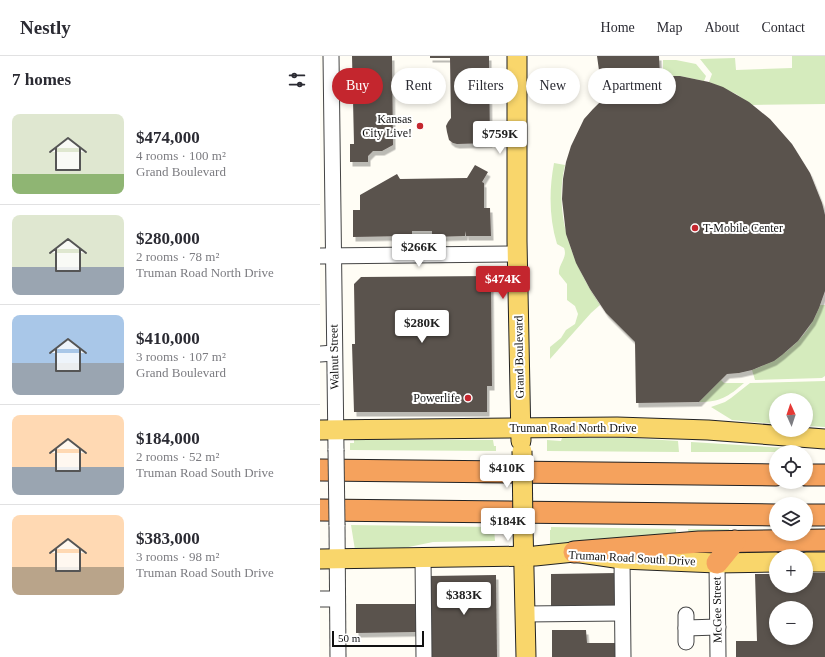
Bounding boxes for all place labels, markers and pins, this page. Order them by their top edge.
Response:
place label: Kansas City Live! [362,112,412,140]
marker: Kansas City Live! [415,121,425,131]
pin: $759K [472,121,528,155]
place label: T-Mobile Center [703,221,783,235]
marker: T-Mobile Center [690,223,700,233]
pin: $266K [391,234,447,268]
pin: $474K [475,266,531,300]
pin: $280K [394,310,450,344]
place label: Powerlife [413,391,460,405]
marker: Powerlife [463,393,473,403]
pin: $410K [479,455,535,489]
pin: $184K [480,508,536,542]
pin: $383K [436,582,492,616]

